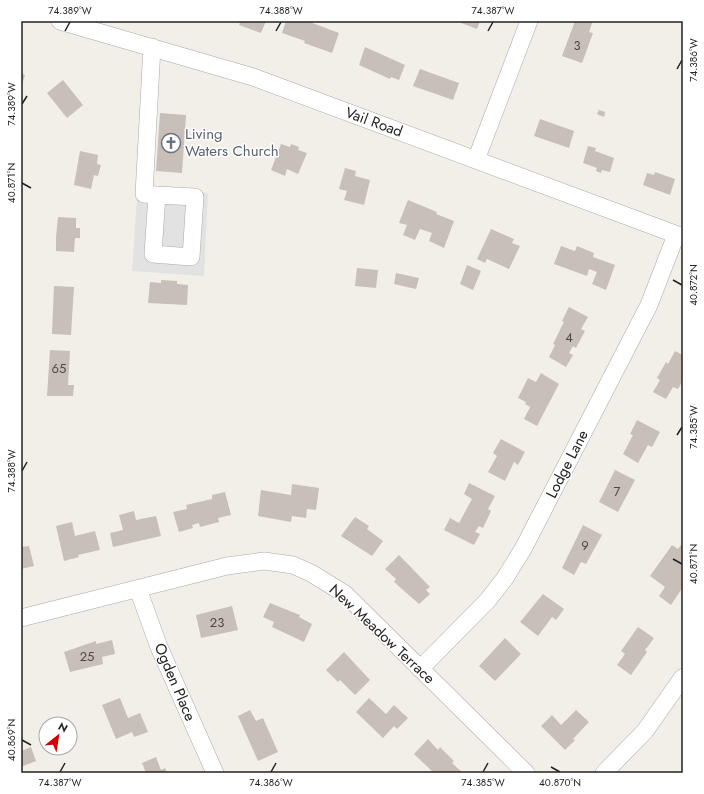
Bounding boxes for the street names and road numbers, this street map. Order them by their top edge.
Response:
street label: Vail Road [342,101,406,143]
street label: Lodge Lane [540,426,594,502]
street label: New Meadow Terrace [324,579,440,689]
street label: Ogden Place [149,640,201,725]

